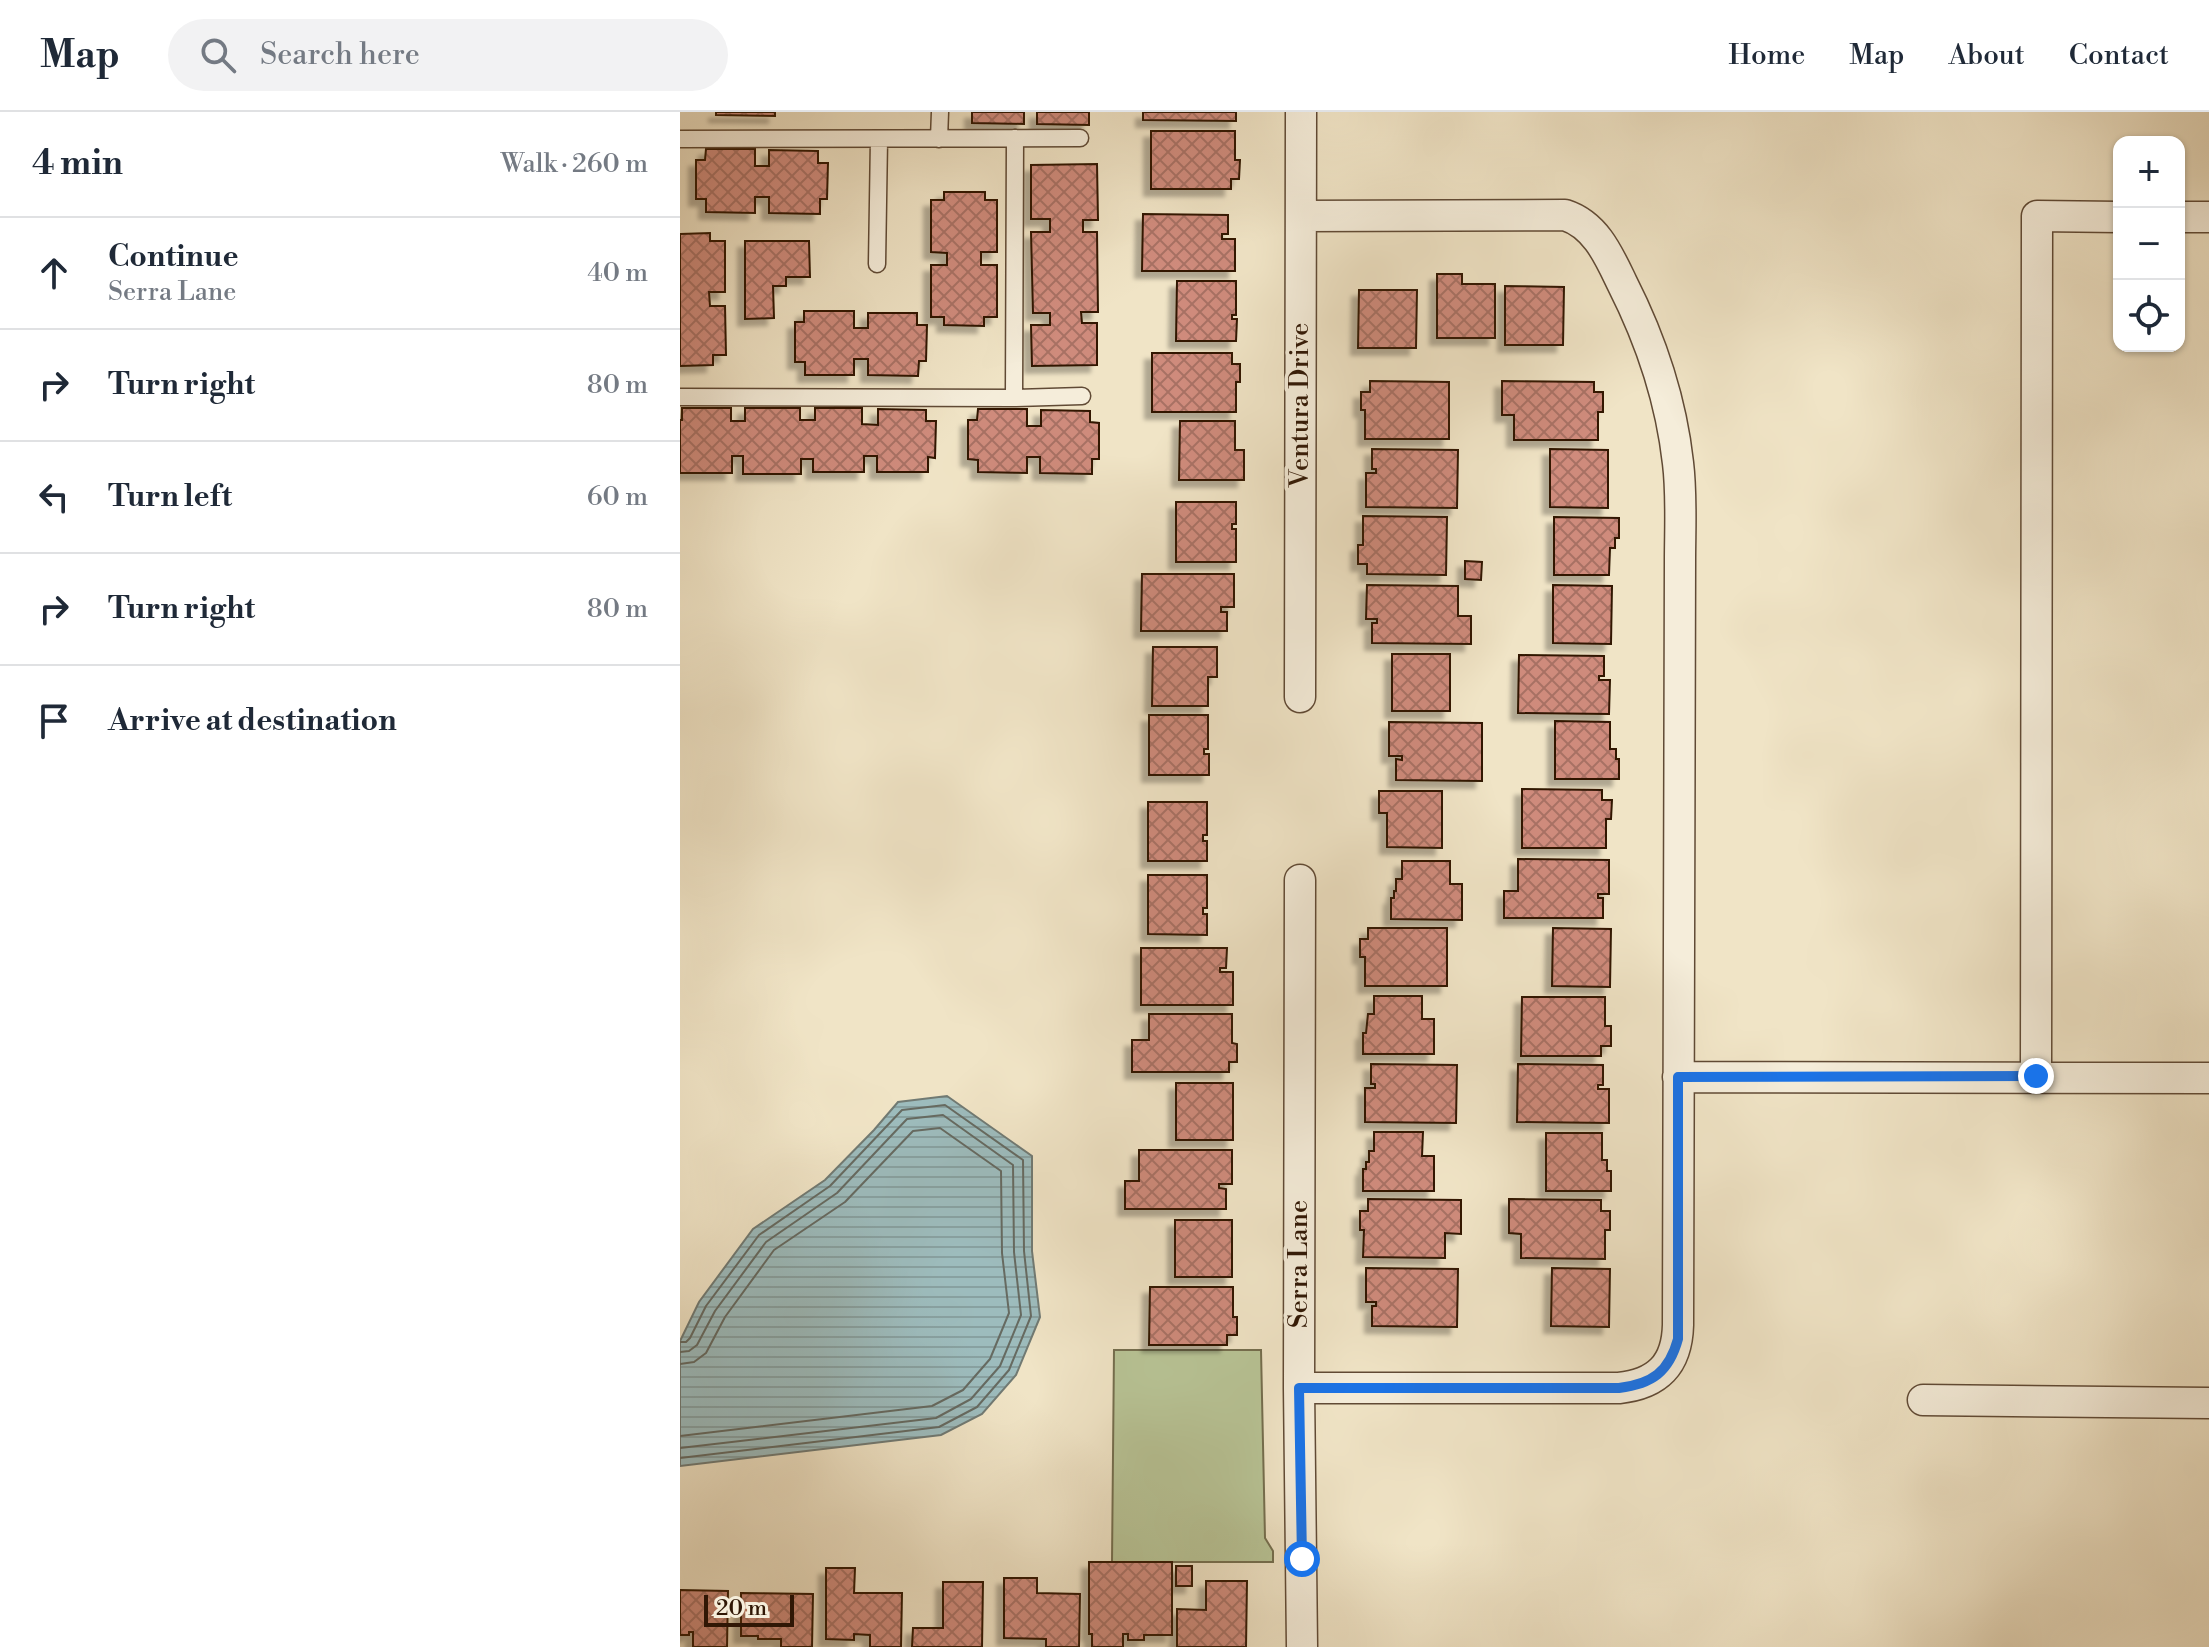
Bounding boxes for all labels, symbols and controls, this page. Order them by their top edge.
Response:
search box [168,19,728,91]
text: Map [40,32,120,79]
icon: search [196,33,240,77]
text: Search here [260,36,420,74]
text: Home [1729,38,1805,73]
text: Map [1849,38,1904,73]
text: About [1948,38,2025,73]
text: Contact [2069,38,2169,73]
map controls [2113,136,2185,352]
button: + [2113,136,2185,208]
text: 4 min [32,143,123,185]
text: Walk · 260 m [501,148,648,180]
button: − [2113,208,2185,280]
text: Continue [108,238,239,276]
icon: ahead [32,251,76,295]
text: 40 m [587,257,648,289]
text: Serra Lane [108,276,236,308]
button: locate [2113,280,2185,352]
street label: Ventura Drive [1284,323,1316,488]
icon: right [32,363,76,407]
text: Turn right [108,366,255,404]
text: 80 m [587,369,648,401]
icon: left [32,475,76,519]
text: Turn left [108,478,232,516]
text: 60 m [587,481,648,513]
icon: right [32,587,76,631]
text: Turn right [108,590,255,628]
text: 80 m [587,593,648,625]
icon: arrive [32,699,76,743]
text: Arrive at destination [108,702,397,740]
route end [2018,1058,2054,1094]
street label: Serra Lane [1283,1200,1315,1328]
route start [1284,1541,1320,1577]
scale bar [704,1591,794,1627]
text: 20 m [716,1595,767,1622]

